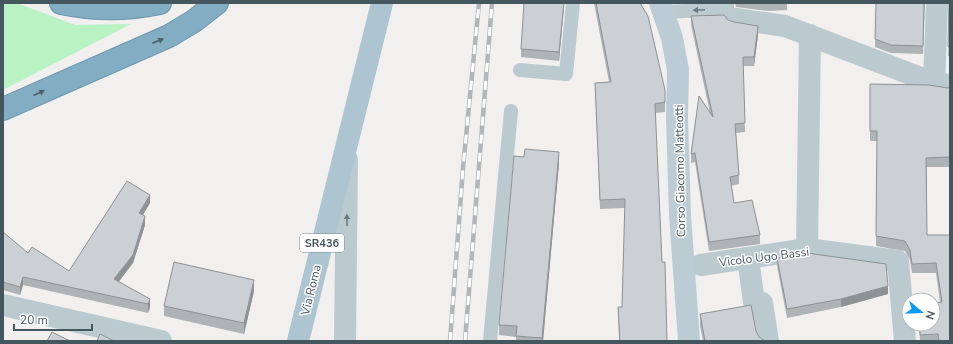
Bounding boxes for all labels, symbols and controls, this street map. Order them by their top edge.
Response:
one-way arrow [693,7,705,14]
one-way arrow [152,37,164,43]
one-way arrow [33,90,44,96]
street label: Corso Giacomo Matteotti [671,104,689,238]
one-way arrow [344,213,350,226]
road number: SR436 [300,234,344,252]
street label: Vicolo Ugo Bassi [717,244,810,271]
street label: Via Roma [297,263,325,318]
north arrow [901,292,941,332]
scale bar [14,306,92,332]
text: N [922,309,938,321]
text: 20 m [20,312,48,328]

